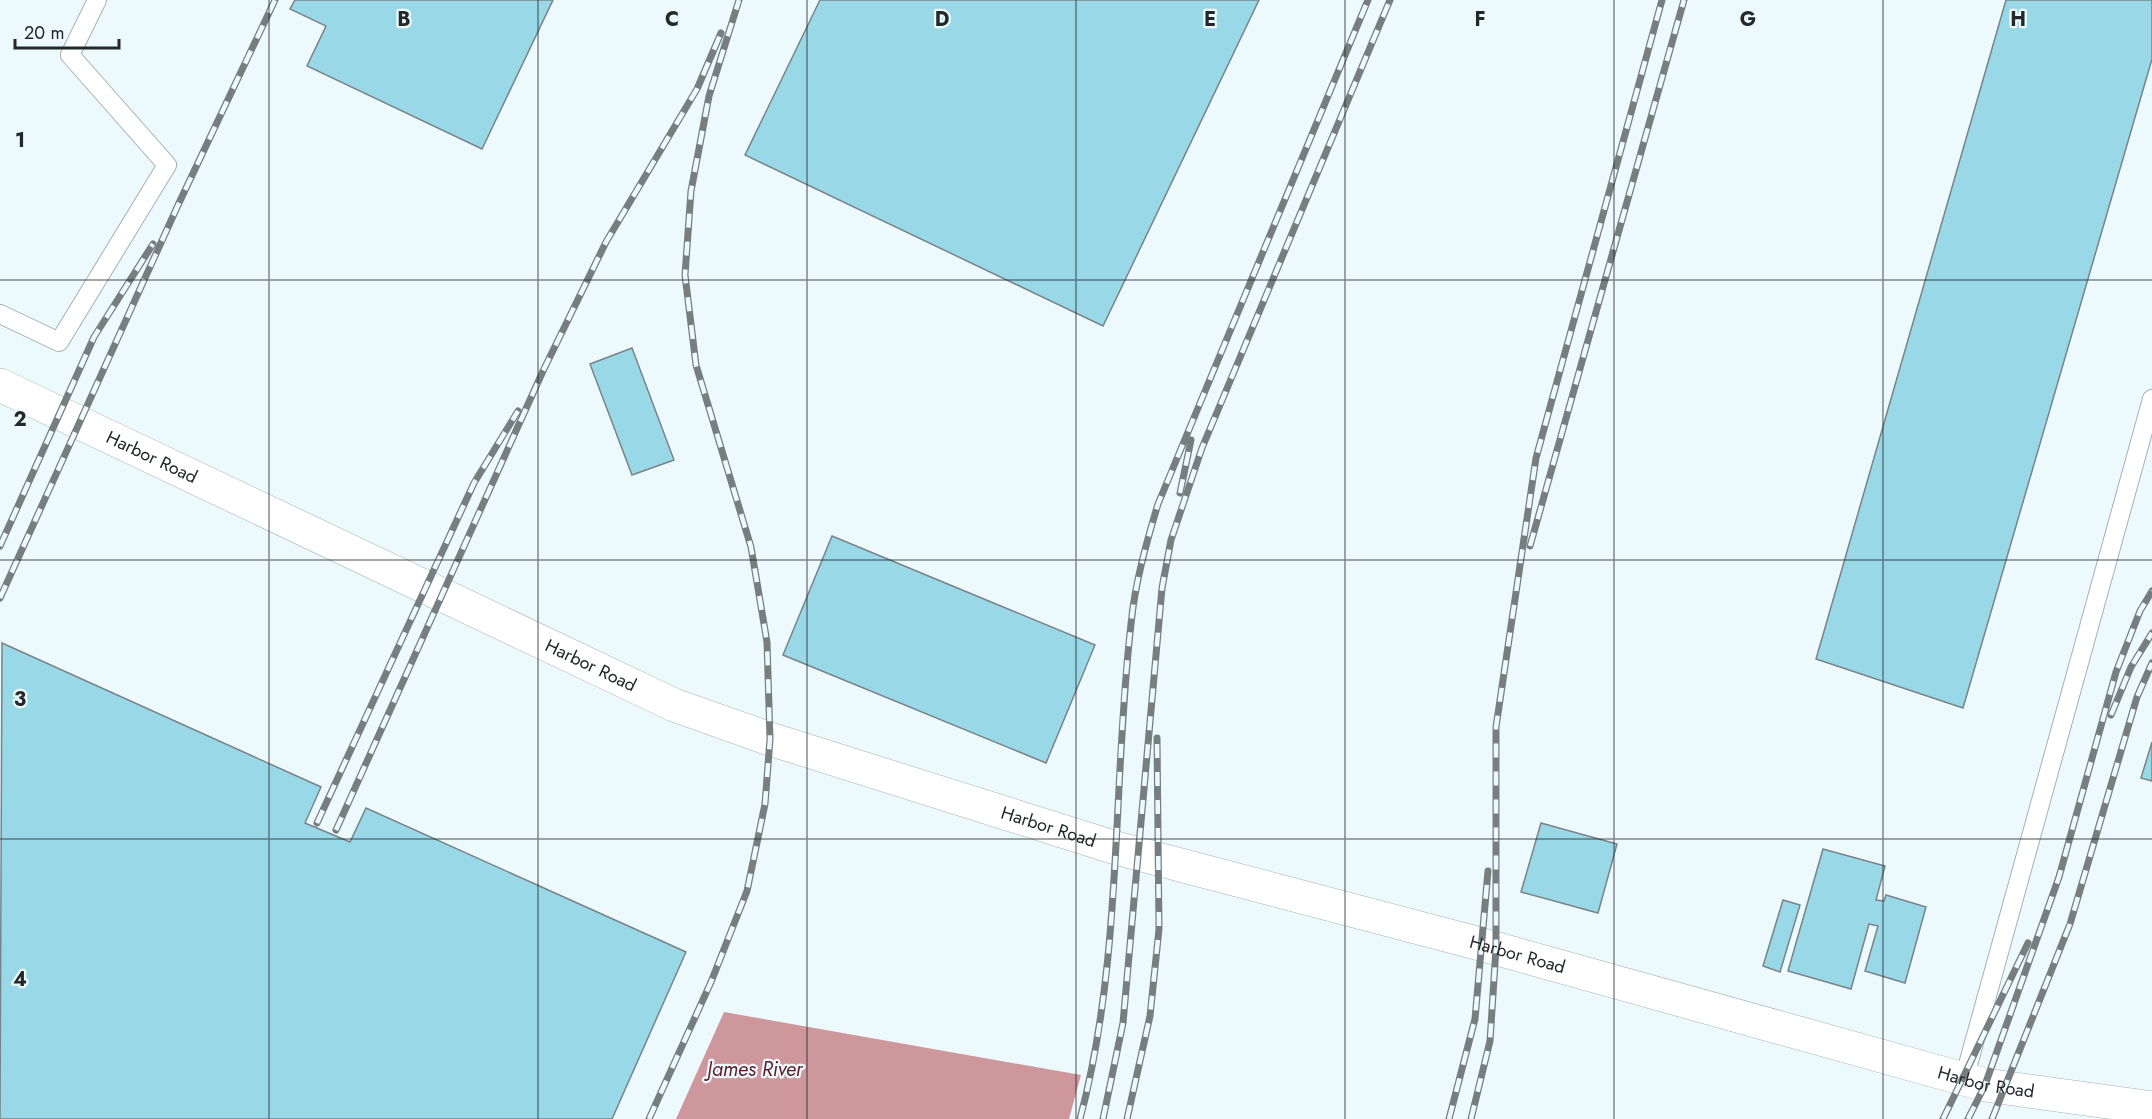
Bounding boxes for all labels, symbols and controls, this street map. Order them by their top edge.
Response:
text: B [397,5,411,34]
text: C [665,5,679,34]
text: D [935,5,949,34]
text: E [1204,5,1216,34]
text: F [1474,5,1486,34]
text: G [1740,5,1756,34]
text: H [2010,5,2026,34]
scale bar [15,12,118,50]
text: 20 m [24,20,64,46]
text: 1 [15,126,25,155]
text: 2 [13,405,27,434]
street label: Harbor Road [102,424,202,490]
street label: Harbor Road [541,633,641,698]
text: 3 [14,685,26,714]
street label: Harbor Road [998,800,1099,854]
street label: Harbor Road [1467,929,1568,980]
text: 4 [13,965,27,994]
water label: James River [703,1055,804,1084]
street label: Harbor Road [1935,1059,2036,1105]

